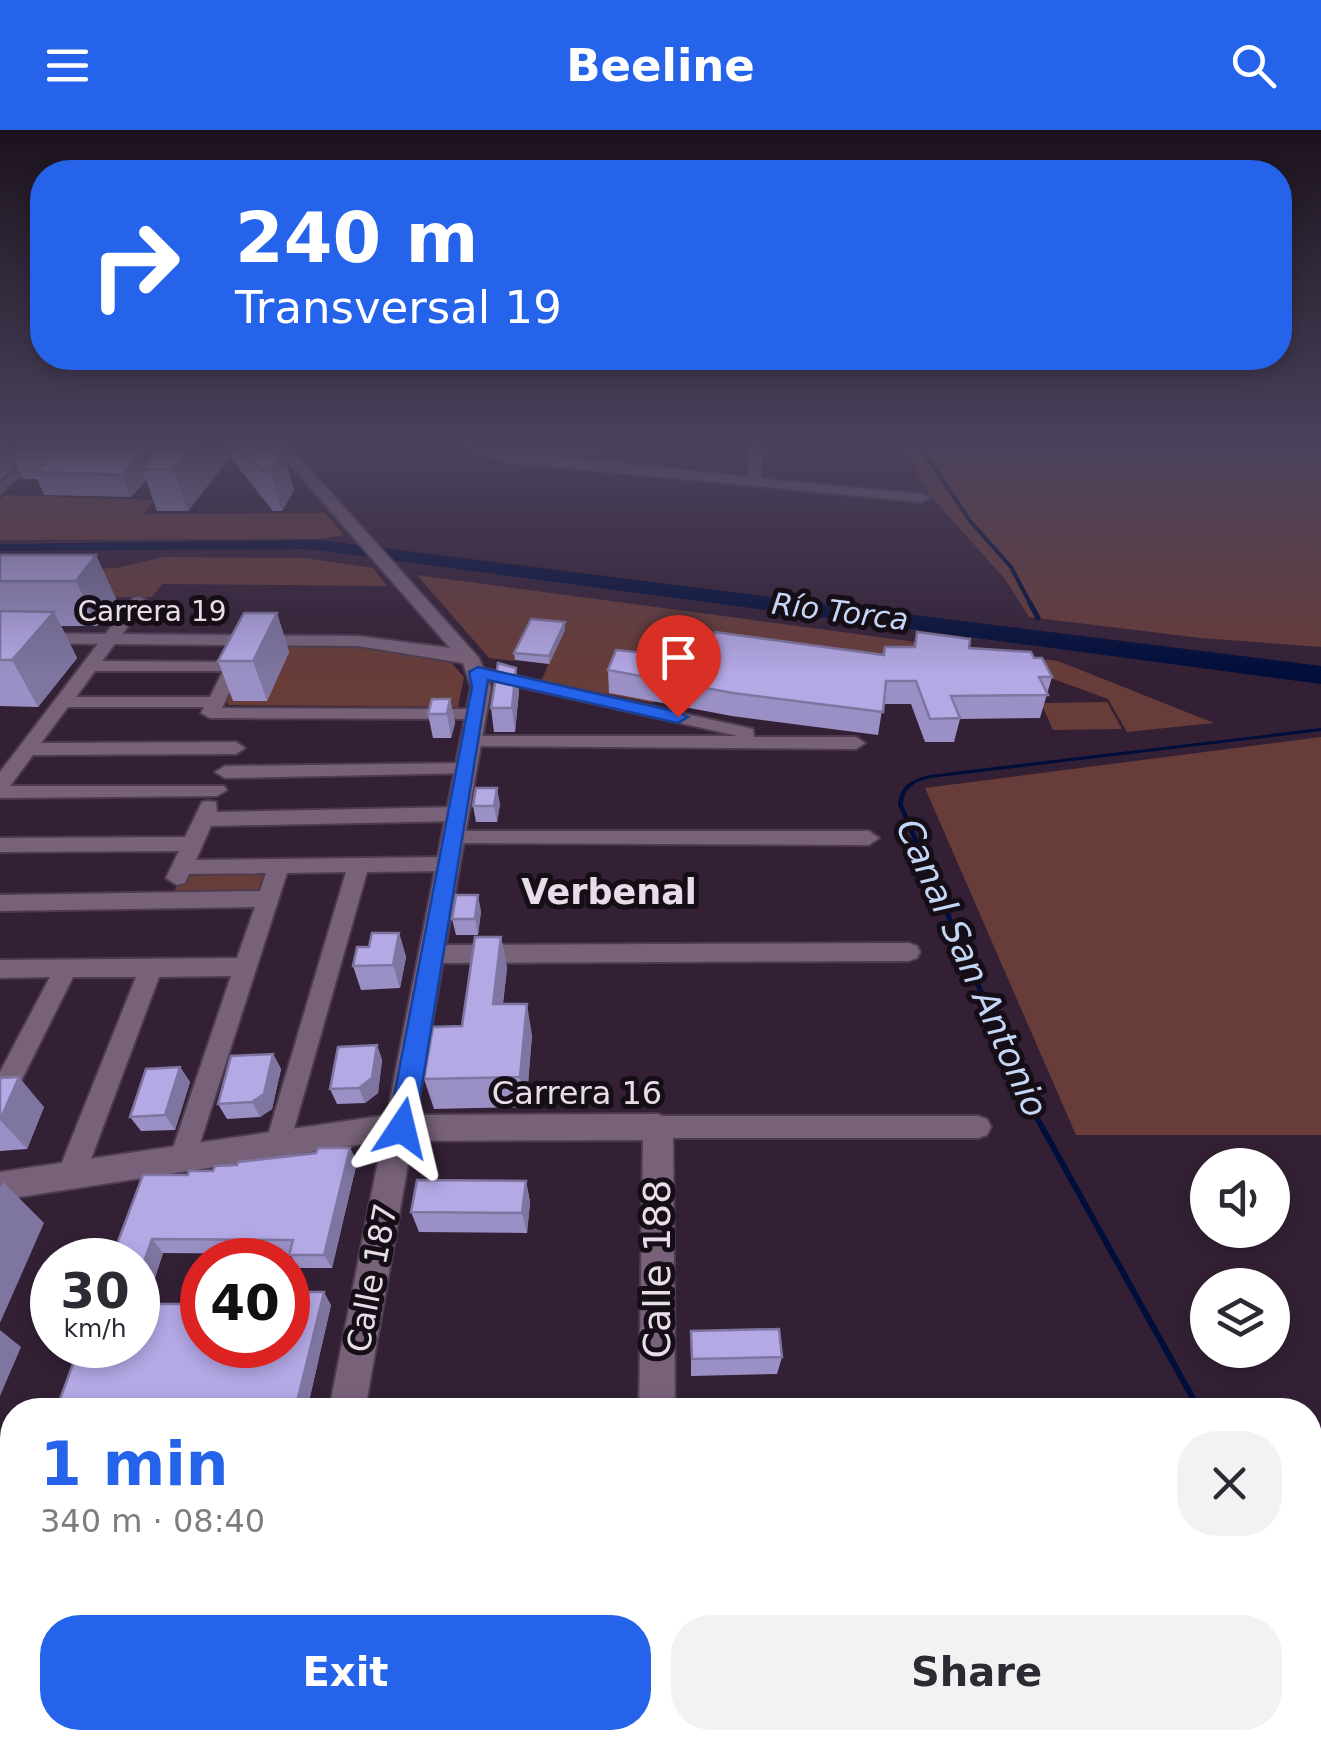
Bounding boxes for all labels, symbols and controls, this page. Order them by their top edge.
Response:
icon: menu [40,38,95,93]
icon: search [1226,38,1281,93]
text: Beeline [566,39,755,92]
text: 240 m [235,197,478,279]
icon: right [70,200,200,330]
text: Transversal 19 [235,281,562,334]
water label: Río Torca [770,586,910,637]
street label: Carrera 19 [77,595,227,628]
pin [636,615,721,718]
icon: arrive [651,630,706,685]
water label: Canal San Antonio [888,813,1056,1123]
district label: Verbenal [521,872,697,912]
street label: Carrera 16 [492,1074,662,1112]
position arrow [350,1076,454,1180]
map controls [1190,1148,1290,1368]
button: sound [1190,1148,1290,1248]
street label: Calle 188 [635,1180,679,1358]
street label: Calle 187 [339,1200,405,1356]
speed limit sign: 40 [180,1238,310,1368]
text: 30 [60,1262,130,1320]
button: layers [1190,1268,1290,1368]
text: km/h [63,1314,127,1343]
text: 1 min [40,1429,228,1499]
button: close [1177,1431,1282,1536]
text: 340 m · 08:40 [40,1502,265,1540]
button: Exit [40,1615,651,1730]
button: Share [671,1615,1282,1730]

